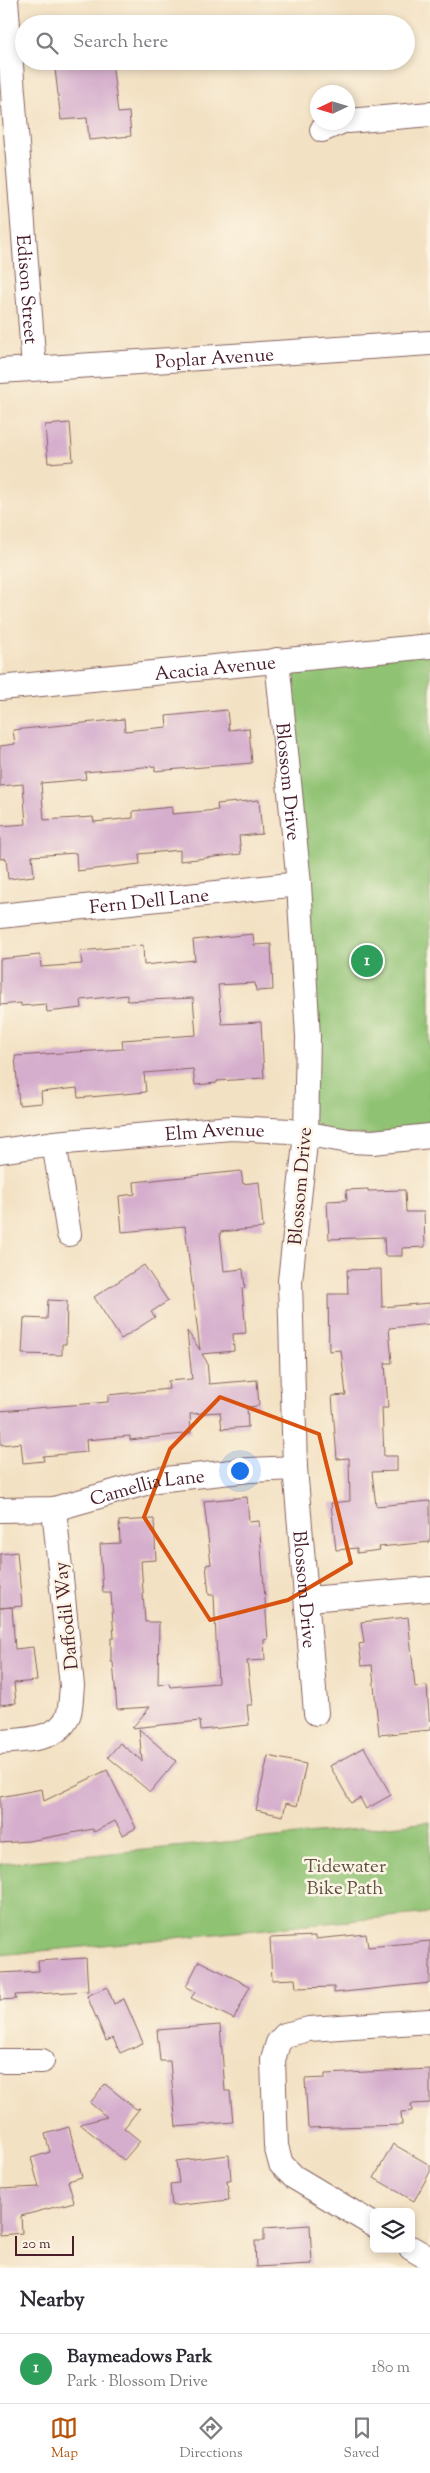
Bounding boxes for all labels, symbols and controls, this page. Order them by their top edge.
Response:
search box [15,15,415,70]
icon: search [33,29,61,57]
text: Search here [73,29,168,56]
north arrow [310,85,355,130]
street label: Edison Street [8,234,43,346]
street label: Poplar Avenue [154,342,275,377]
street label: Acacia Avenue [153,650,277,689]
street label: Blossom Drive [267,721,306,842]
street label: Fern Dell Lane [88,883,211,922]
pin: 1 [351,942,383,980]
street label: Elm Avenue [164,1117,265,1150]
street label: Blossom Drive [283,1126,320,1246]
your location [227,1458,253,1484]
street label: Camellia Lane [87,1464,206,1514]
street label: Blossom Drive [284,1529,321,1650]
street label: Daffodil Way [48,1560,87,1671]
park label: Tidewater Bike Path [304,1854,386,1903]
map controls [370,2208,415,2253]
button: layers [370,2208,415,2253]
scale bar [15,2233,74,2256]
text: 20 m [22,2235,51,2255]
text: Nearby [20,2286,85,2316]
text: Baymeadows Park [67,2344,212,2371]
text: 1 [33,2357,39,2380]
text: 180 m [371,2357,410,2380]
text: Park · Blossom Drive [67,2371,208,2394]
tab: Map [50,2414,78,2464]
tab: Directions [179,2414,243,2464]
tab: Saved [344,2414,379,2464]

